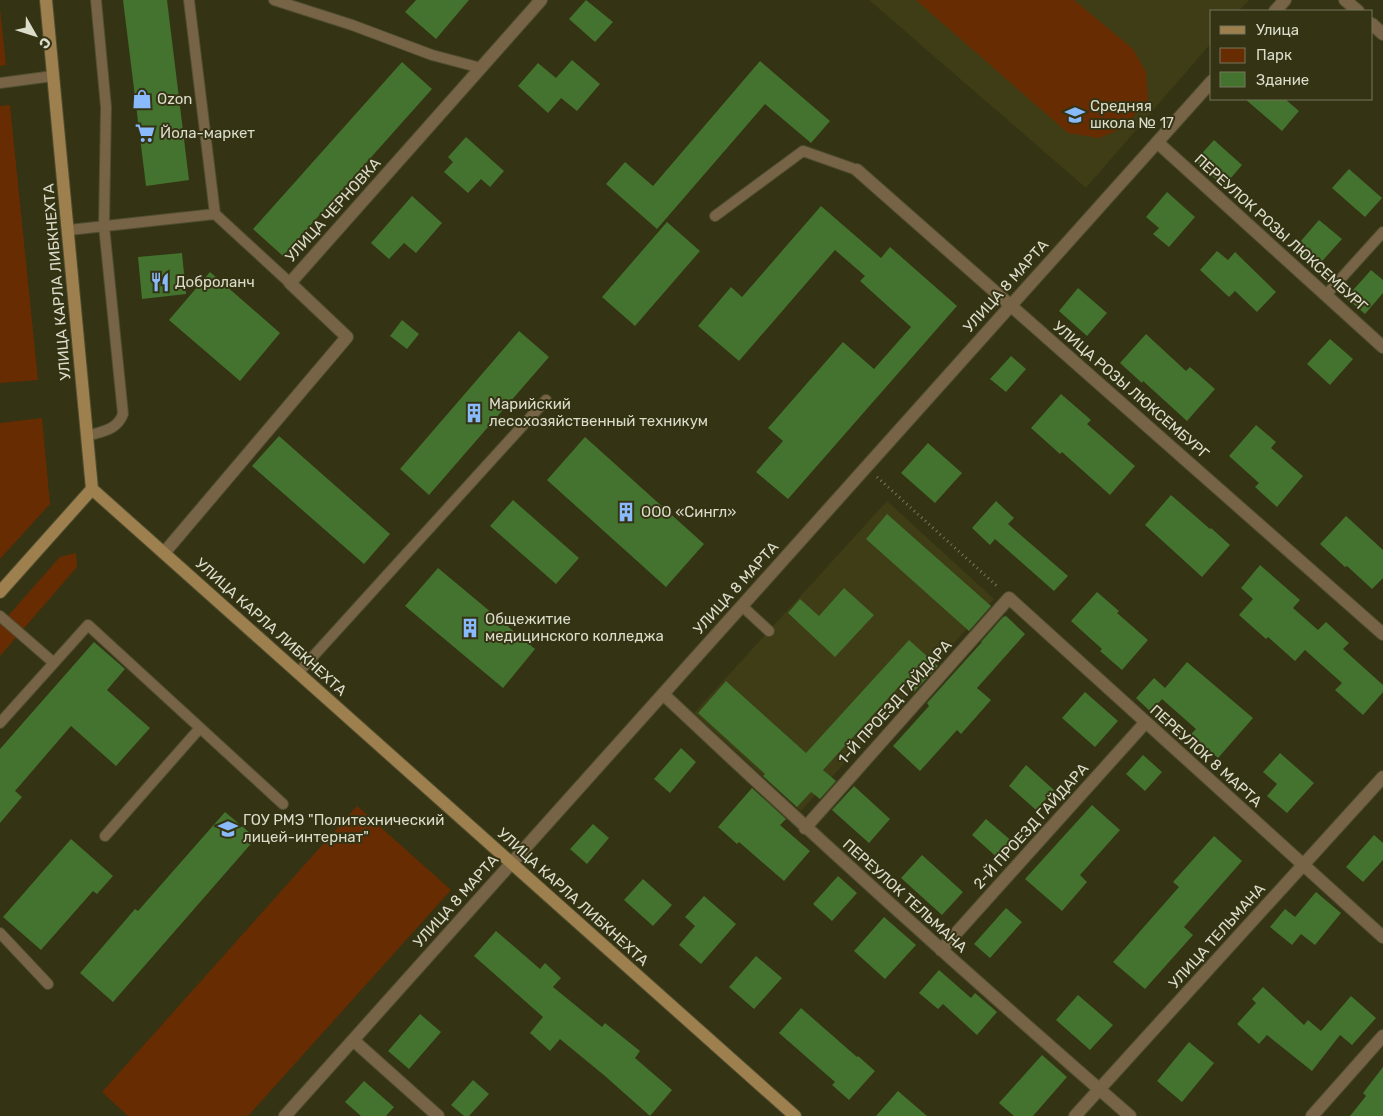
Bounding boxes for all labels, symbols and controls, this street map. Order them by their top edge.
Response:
north arrow [10,10,60,60]
legend [1210,10,1373,100]
text: Улица [1256,21,1299,39]
text: С [35,34,54,52]
text: Парк [1256,46,1292,64]
text: Здание [1256,71,1309,89]
shop icon: Ozon [131,88,153,110]
place label: Ozon [157,90,192,108]
place label: Средняя школа № 17 [1090,97,1174,132]
school or university icon: Средняя школа № 17 [1064,104,1086,126]
supermarket icon: Йола-маркет [134,122,156,144]
place label: Йола-маркет [160,124,255,142]
street label: ПЕРЕУЛОК РОЗЫ ЛЮКСЕМБУРГ [1191,150,1371,316]
street label: УЛИЦА ЧЕРНОВКА [282,154,384,266]
street label: УЛИЦА КАРЛА ЛИБКНЕХТА [39,183,75,381]
street label: УЛИЦА 8 МАРТА [960,236,1052,336]
restaurant icon: Доброланч [149,271,171,293]
place label: Доброланч [175,273,255,291]
street label: УЛИЦА РОЗЫ ЛЮКСЕМБУРГ [1049,317,1213,463]
place label: Марийский лесохозяйственный техникум [489,395,708,430]
building icon: Марийский лесохозяйственный техникум [463,402,485,424]
building icon: ООО «Сингл» [615,501,637,523]
place label: ООО «Сингл» [641,503,736,521]
street label: УЛИЦА 8 МАРТА [690,538,782,638]
street label: УЛИЦА КАРЛА ЛИБКНЕХТА [192,554,350,700]
place label: Общежитие медицинского колледжа [485,610,664,645]
building icon: Общежитие медицинского колледжа [459,617,481,639]
street label: 1-Й ПРОЕЗД ГАЙДАРА [834,636,956,768]
street label: ПЕРЕУЛОК 8 МАРТА [1146,701,1266,811]
street label: 2-Й ПРОЕЗД ГАЙДАРА [970,759,1092,893]
place label: ГОУ РМЭ "Политехнический лицей-интернат" [243,811,444,846]
school or university icon: ГОУ РМЭ "Политехнический лицей-интернат" [217,818,239,840]
street label: УЛИЦА КАРЛА ЛИБКНЕХТА [494,824,652,970]
street label: ПЕРЕУЛОК ТЕЛЬМАНА [839,835,971,957]
street label: УЛИЦА 8 МАРТА [410,851,502,951]
street label: УЛИЦА ТЕЛЬМАНА [1165,880,1269,992]

